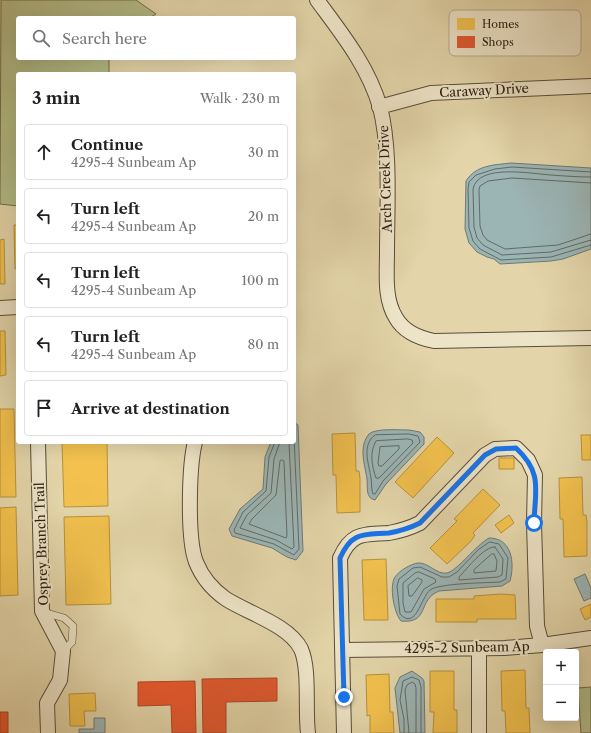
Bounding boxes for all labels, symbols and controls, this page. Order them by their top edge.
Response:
legend [449,10,581,56]
search box [16,16,296,60]
text: Homes [482,17,519,31]
icon: search [30,27,52,49]
text: Search here [62,29,147,48]
text: Shops [482,35,514,49]
street label: Caraway Drive [439,80,529,100]
text: 3 min [32,88,81,108]
text: Walk · 230 m [200,90,280,106]
street label: Arch Creek Drive [375,125,395,234]
text: Continue [71,135,143,154]
icon: ahead [33,141,55,163]
text: 30 m [248,144,279,160]
text: 4295-4 Sunbeam Ap [71,154,196,170]
text: Turn left [71,199,140,218]
icon: left [33,205,55,227]
text: 20 m [248,208,279,224]
text: 4295-4 Sunbeam Ap [71,218,196,234]
text: Turn left [71,263,140,282]
icon: left [33,269,55,291]
text: 100 m [241,272,279,288]
text: 4295-4 Sunbeam Ap [71,282,196,298]
text: Turn left [71,327,140,346]
icon: left [33,333,55,355]
text: 80 m [247,336,279,352]
text: 4295-4 Sunbeam Ap [71,346,196,362]
icon: arrive [33,397,55,419]
text: Arrive at destination [71,399,230,418]
street label: Osprey Branch Trail [31,482,51,606]
route start [525,514,543,532]
street label: 4295-2 Sunbeam Ap [404,638,530,656]
map controls [543,649,579,721]
button: + [543,649,579,685]
button: − [543,685,579,721]
route end [335,688,353,706]

